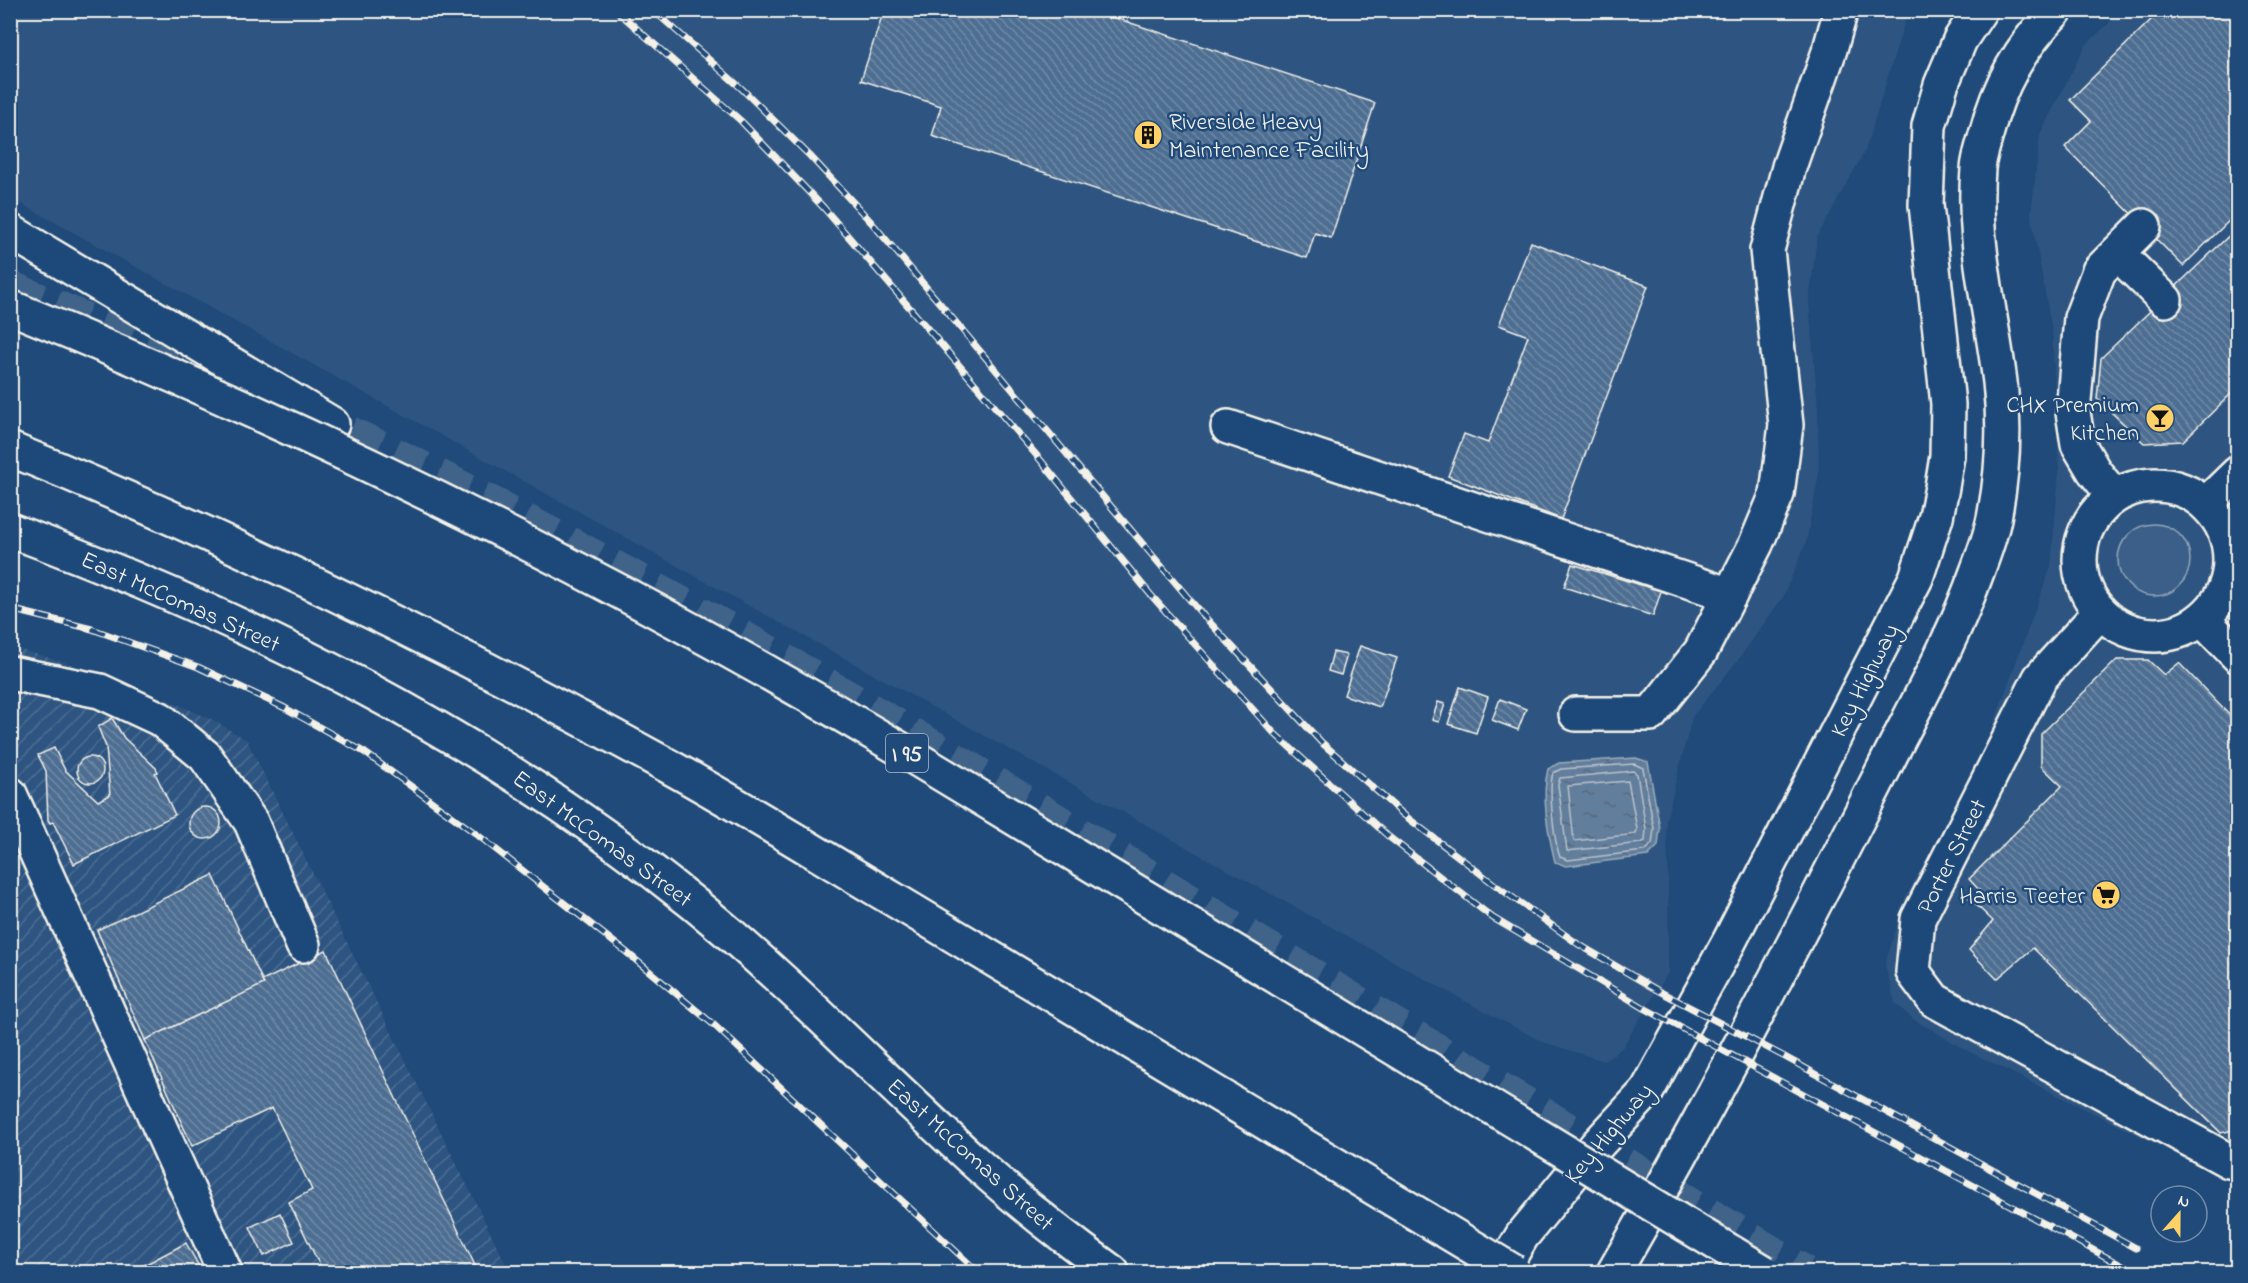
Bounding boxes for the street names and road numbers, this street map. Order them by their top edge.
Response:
street label: East McComas Street [75,544,285,663]
street label: Key Highway [1823,618,1911,744]
road number: I 95 [886,734,928,772]
street label: East McComas Street [504,763,699,917]
street label: Porter Street [1909,793,1997,921]
street label: East McComas Street [878,1071,1061,1241]
street label: Key Highway [1557,1076,1664,1194]

